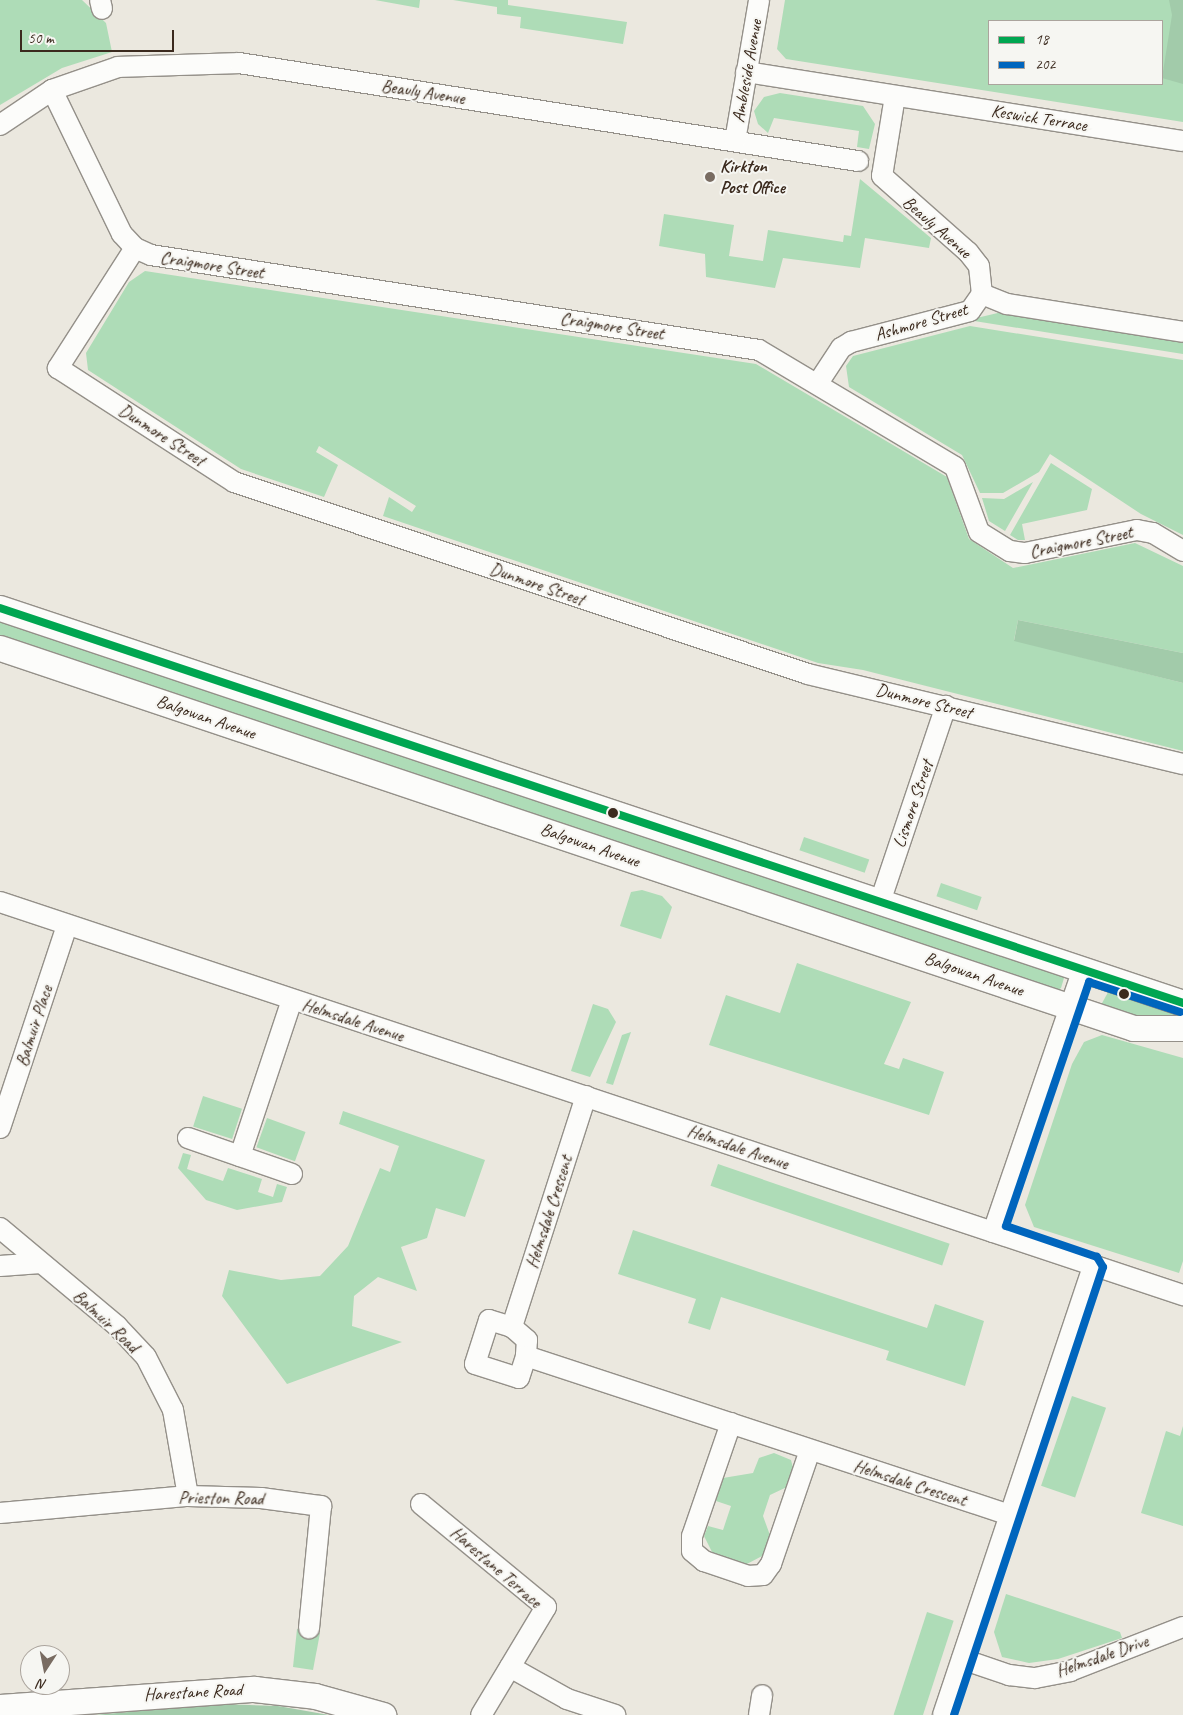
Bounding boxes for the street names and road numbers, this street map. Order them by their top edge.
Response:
street label: Ambleside Avenue [727,18,767,124]
street label: Beauly Avenue [380,75,466,109]
street label: Keswick Terrace [990,100,1088,136]
street label: Beauly Avenue [898,191,976,263]
street label: Craigmore Street [159,246,265,284]
street label: Ashmore Street [872,298,970,346]
street label: Craigmore Street [559,307,665,345]
street label: Dunmore Street [115,399,209,471]
street label: Craigmore Street [1027,521,1135,563]
street label: Dunmore Street [487,558,587,610]
street label: Dunmore Street [874,679,974,723]
street label: Balgowan Avenue [154,690,258,744]
street label: Lismore Street [888,758,938,850]
street label: Balgowan Avenue [538,818,642,872]
street label: Balgowan Avenue [922,947,1026,1001]
street label: Balmuir Place [11,983,57,1069]
street label: Helmsdale Avenue [300,993,406,1047]
street label: Helmsdale Avenue [685,1120,791,1174]
street label: Helmsdale Crescent [521,1153,577,1271]
street label: Balmuir Road [69,1285,143,1357]
street label: Helmsdale Crescent [851,1455,969,1511]
street label: Prieston Road [178,1486,264,1510]
street label: Harestane Terrace [446,1522,546,1612]
street label: Helmsdale Drive [1053,1630,1151,1682]
street label: Harestane Road [143,1679,243,1705]

